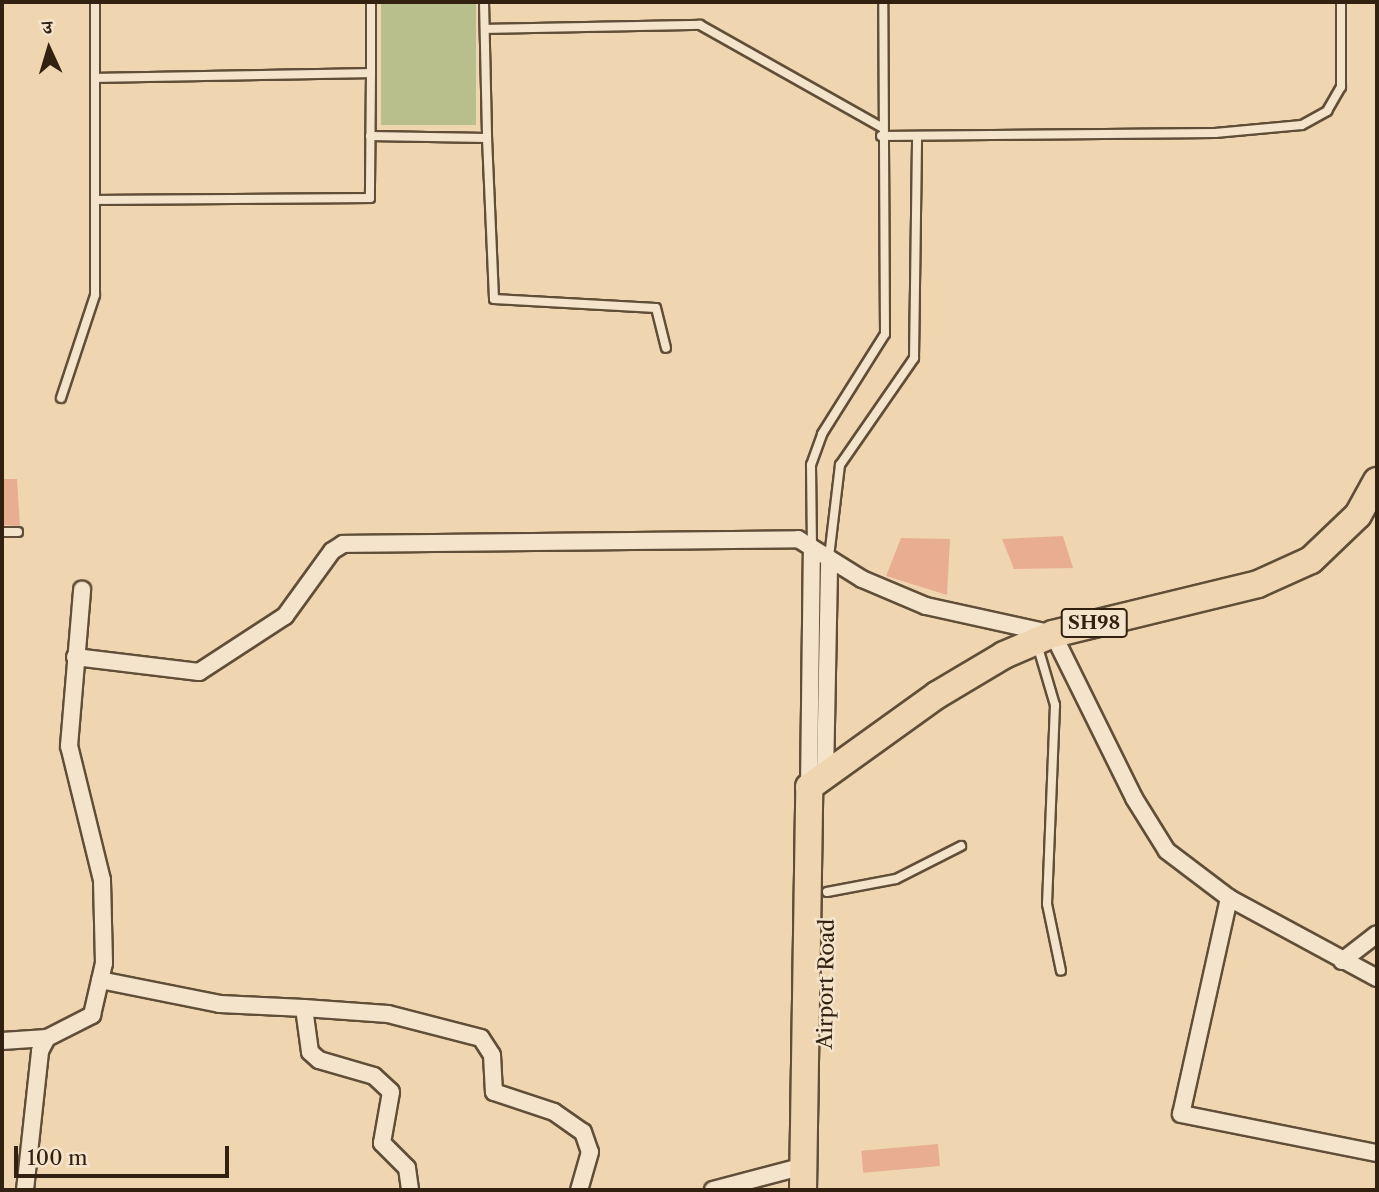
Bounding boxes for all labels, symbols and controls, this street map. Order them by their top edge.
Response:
north arrow [14,14,84,84]
text: उ [42,16,53,39]
road number: SH98 [1059,608,1129,638]
street label: Airport Road [812,919,840,1049]
scale bar [18,1132,233,1176]
text: 100 m [27,1145,88,1170]

